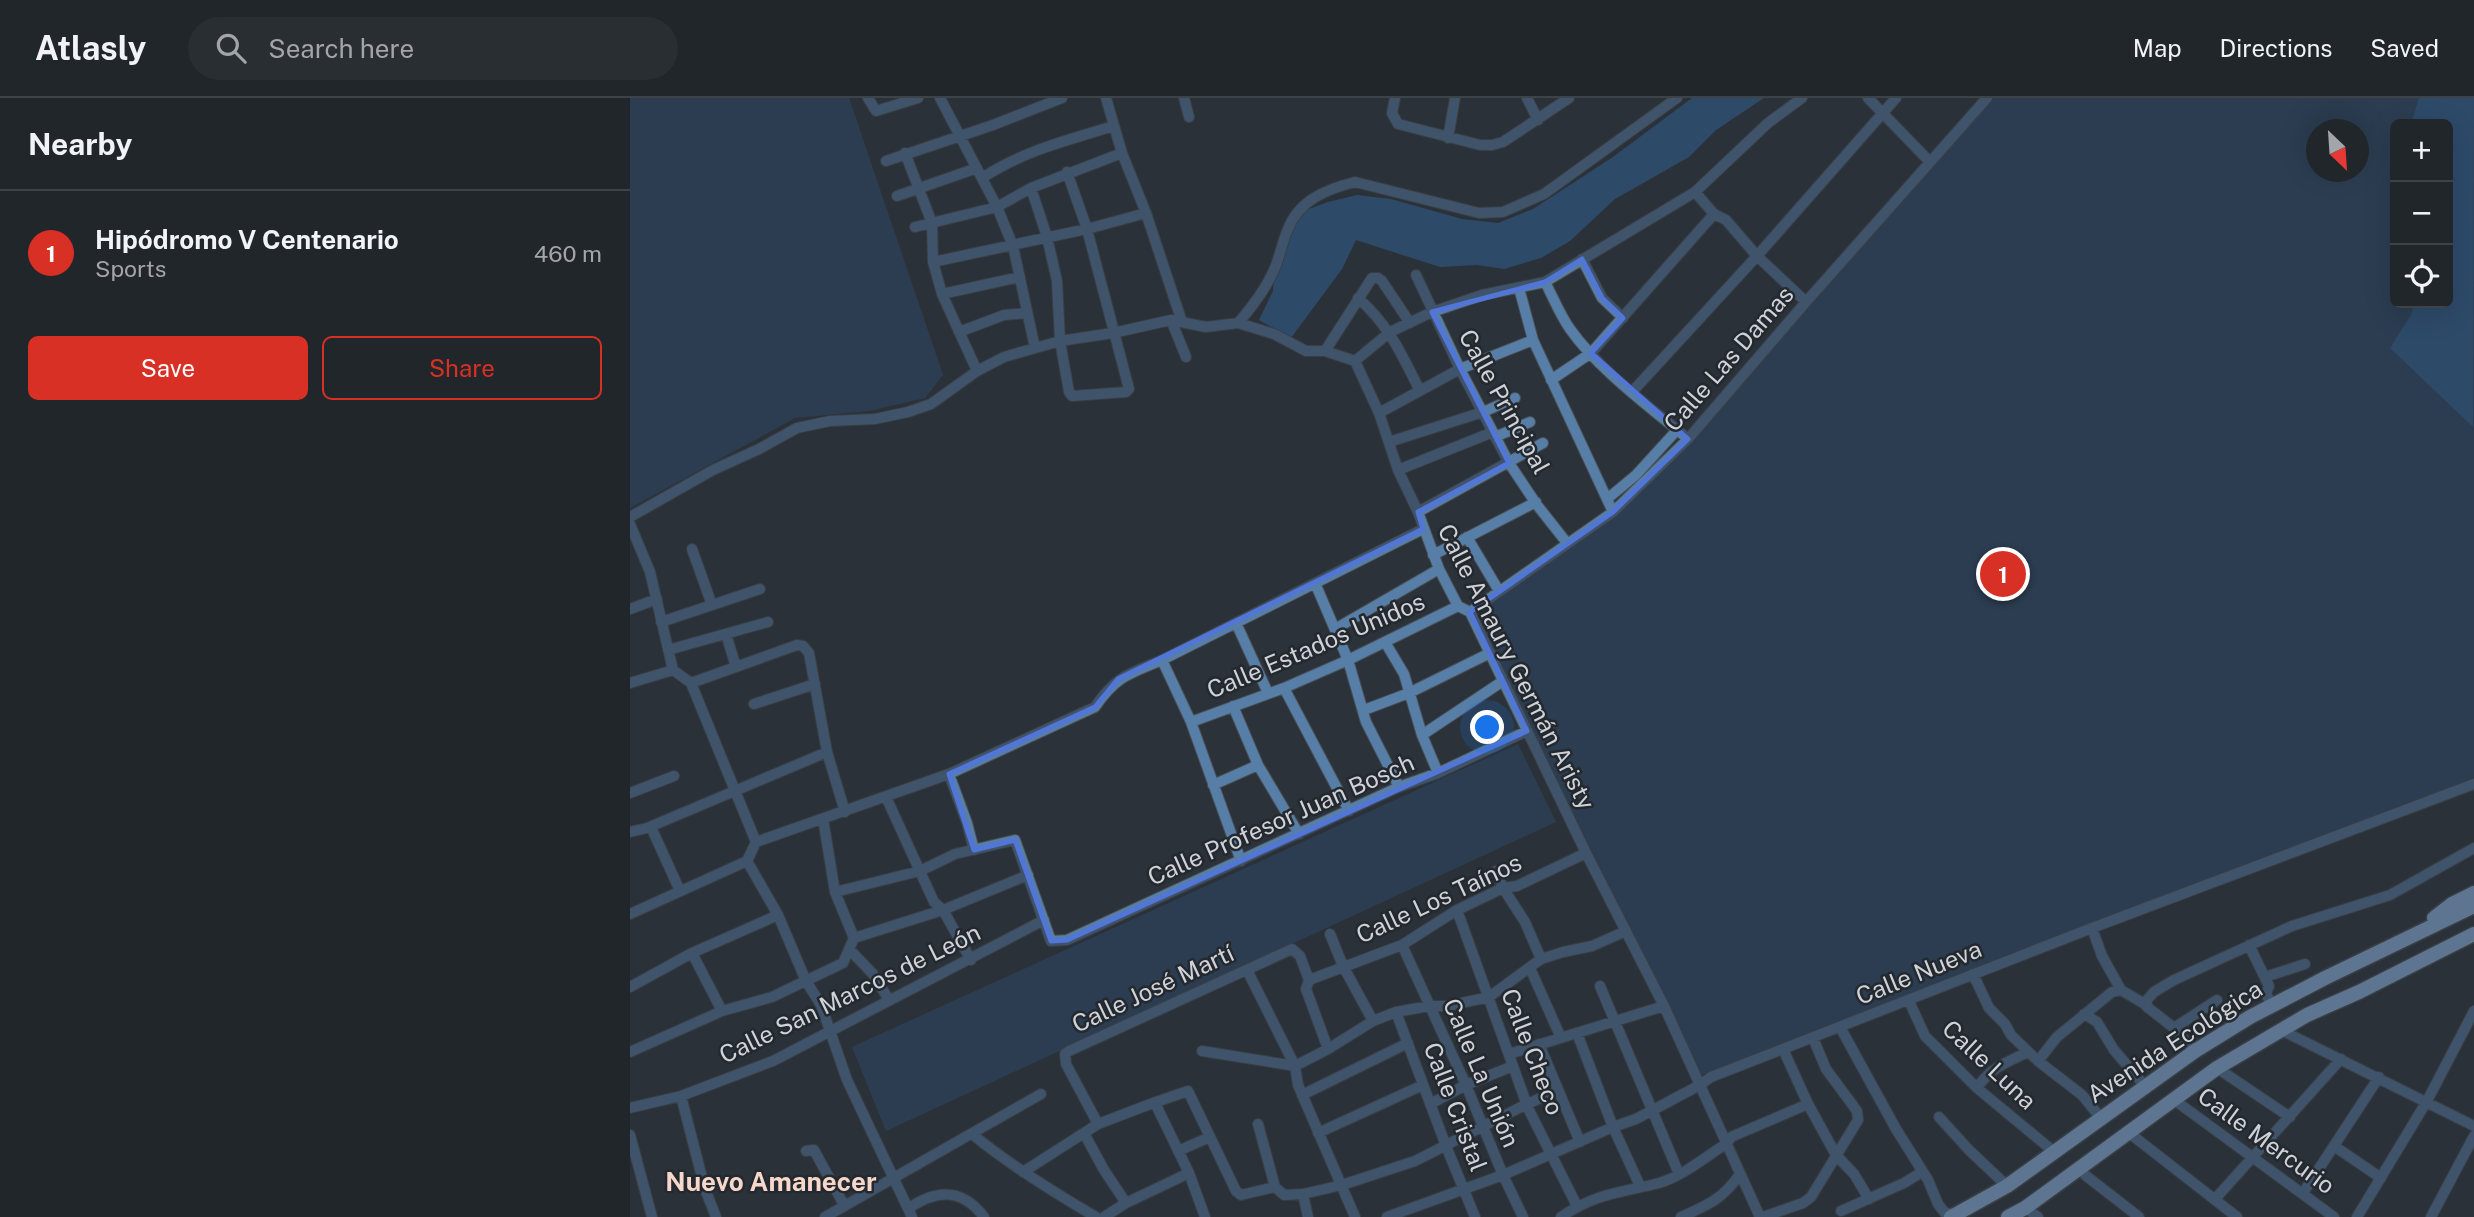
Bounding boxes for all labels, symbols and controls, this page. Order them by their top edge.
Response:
search box [188,17,678,80]
text: Atlasly [35,29,146,67]
icon: search [212,29,250,67]
text: Search here [268,33,414,64]
text: Map [2133,34,2182,62]
text: Directions [2220,34,2332,62]
text: Saved [2370,34,2439,62]
north arrow [2306,119,2369,182]
map controls [2390,119,2453,308]
button: + [2390,119,2453,182]
text: Nearby [28,126,132,162]
button: − [2390,182,2453,245]
text: Hipódromo V Centenario [95,224,399,255]
text: 1 [46,240,56,267]
text: 460 m [534,240,602,267]
button: locate [2390,245,2453,308]
text: Sports [95,255,166,282]
street label: Calle Las Damas [1658,280,1799,437]
street label: Calle Principal [1454,324,1556,479]
button: Save [28,336,308,400]
button: Share [322,336,602,400]
street label: Calle Amaury Germán Aristy [1433,519,1601,814]
pin: 1 [1980,548,2026,600]
street label: Calle Estados Unidos [1203,587,1429,704]
your location [1470,710,1504,744]
street label: Calle Profesor Juan Bosch [1143,748,1418,891]
street label: Calle Los Taínos [1352,848,1526,949]
street label: Calle San Marcos de León [714,918,985,1069]
street label: Calle Nueva [1852,934,1986,1010]
street label: Calle José Martí [1067,938,1239,1038]
street label: Avenida Ecológica [2082,974,2267,1108]
street label: Calle Checo [1496,985,1570,1119]
street label: Calle La Unión [1438,994,1526,1151]
street label: Calle Luna [1937,1014,2042,1115]
street label: Calle Cristal [1418,1038,1493,1175]
street label: Calle Mercurio [2193,1081,2340,1199]
district label: Nuevo Amanecer [665,1166,877,1197]

